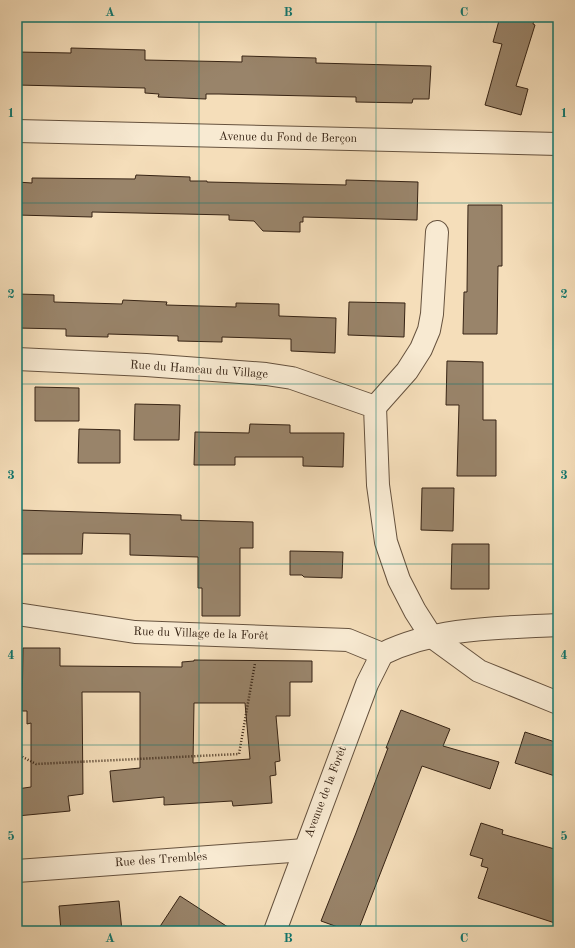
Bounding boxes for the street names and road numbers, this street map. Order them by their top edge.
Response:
street label: Avenue du Fond de Berçon [219,131,358,145]
street label: Rue du Hameau du Village [130,359,269,381]
street label: Rue du Village de la Forêt [133,626,269,642]
street label: Avenue de la Forêt [303,745,349,839]
street label: Rue des Trembles [114,851,208,869]

